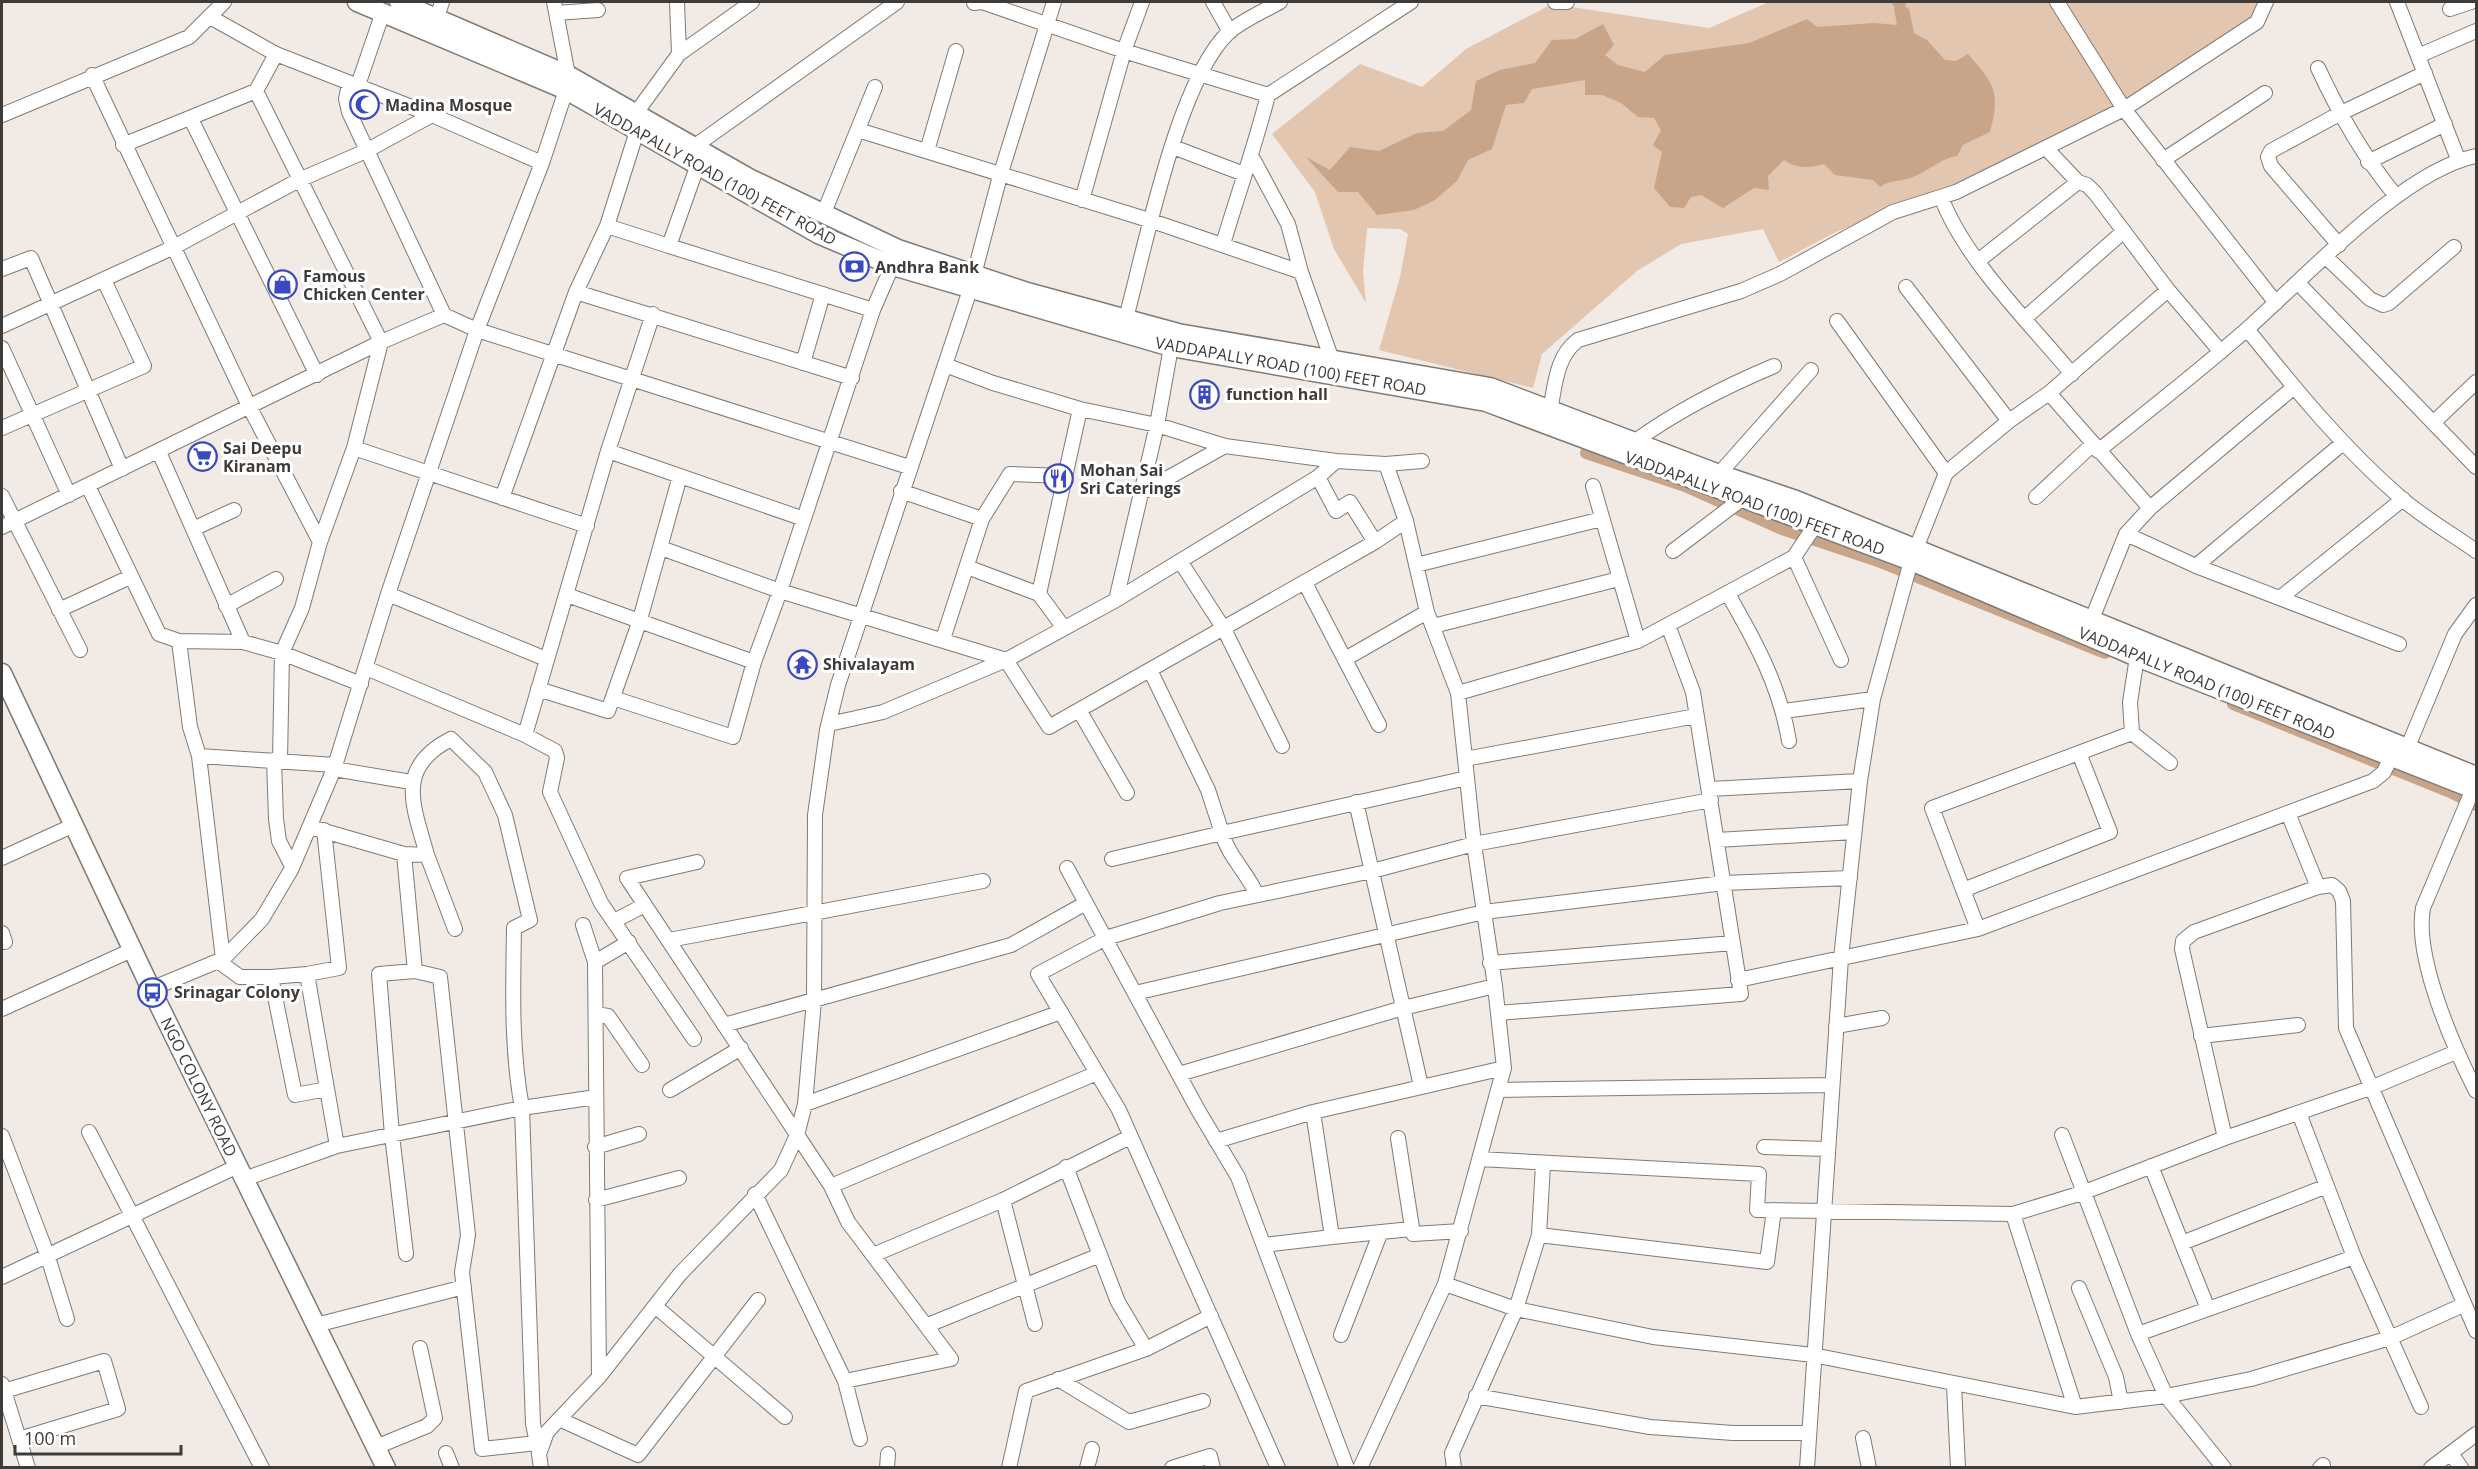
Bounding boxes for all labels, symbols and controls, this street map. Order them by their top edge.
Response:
mosque icon: Madina Mosque [348,89,380,121]
place label: Madina Mosque [385,94,512,116]
street label: VADDAPALLY ROAD (100) FEET ROAD [589,98,841,250]
bank icon: Andhra Bank [838,251,870,283]
place label: Andhra Bank [875,256,979,278]
place label: Famous Chicken Center [303,265,425,305]
shop icon: Famous Chicken Center [266,269,298,301]
street label: VADDAPALLY ROAD (100) FEET ROAD [1154,331,1428,401]
building icon: function hall [1189,378,1221,410]
place label: function hall [1226,383,1328,405]
place label: Sai Deepu Kiranam [223,437,302,477]
supermarket icon: Sai Deepu Kiranam [186,441,218,473]
street label: VADDAPALLY ROAD (100) FEET ROAD [1622,446,1888,560]
place label: Mohan Sai Sri Caterings [1080,459,1181,499]
restaurant icon: Mohan Sai Sri Caterings [1043,463,1075,495]
street label: VADDAPALLY ROAD (100) FEET ROAD [2075,621,2339,745]
temple icon: Shivalayam [786,648,818,680]
place label: Shivalayam [823,653,915,675]
bus stop icon: Srinagar Colony [137,976,169,1008]
place label: Srinagar Colony [174,981,301,1003]
street label: NGO COLONY ROAD [156,1014,242,1160]
scale bar [15,1418,182,1456]
text: 100 m [24,1426,76,1450]

